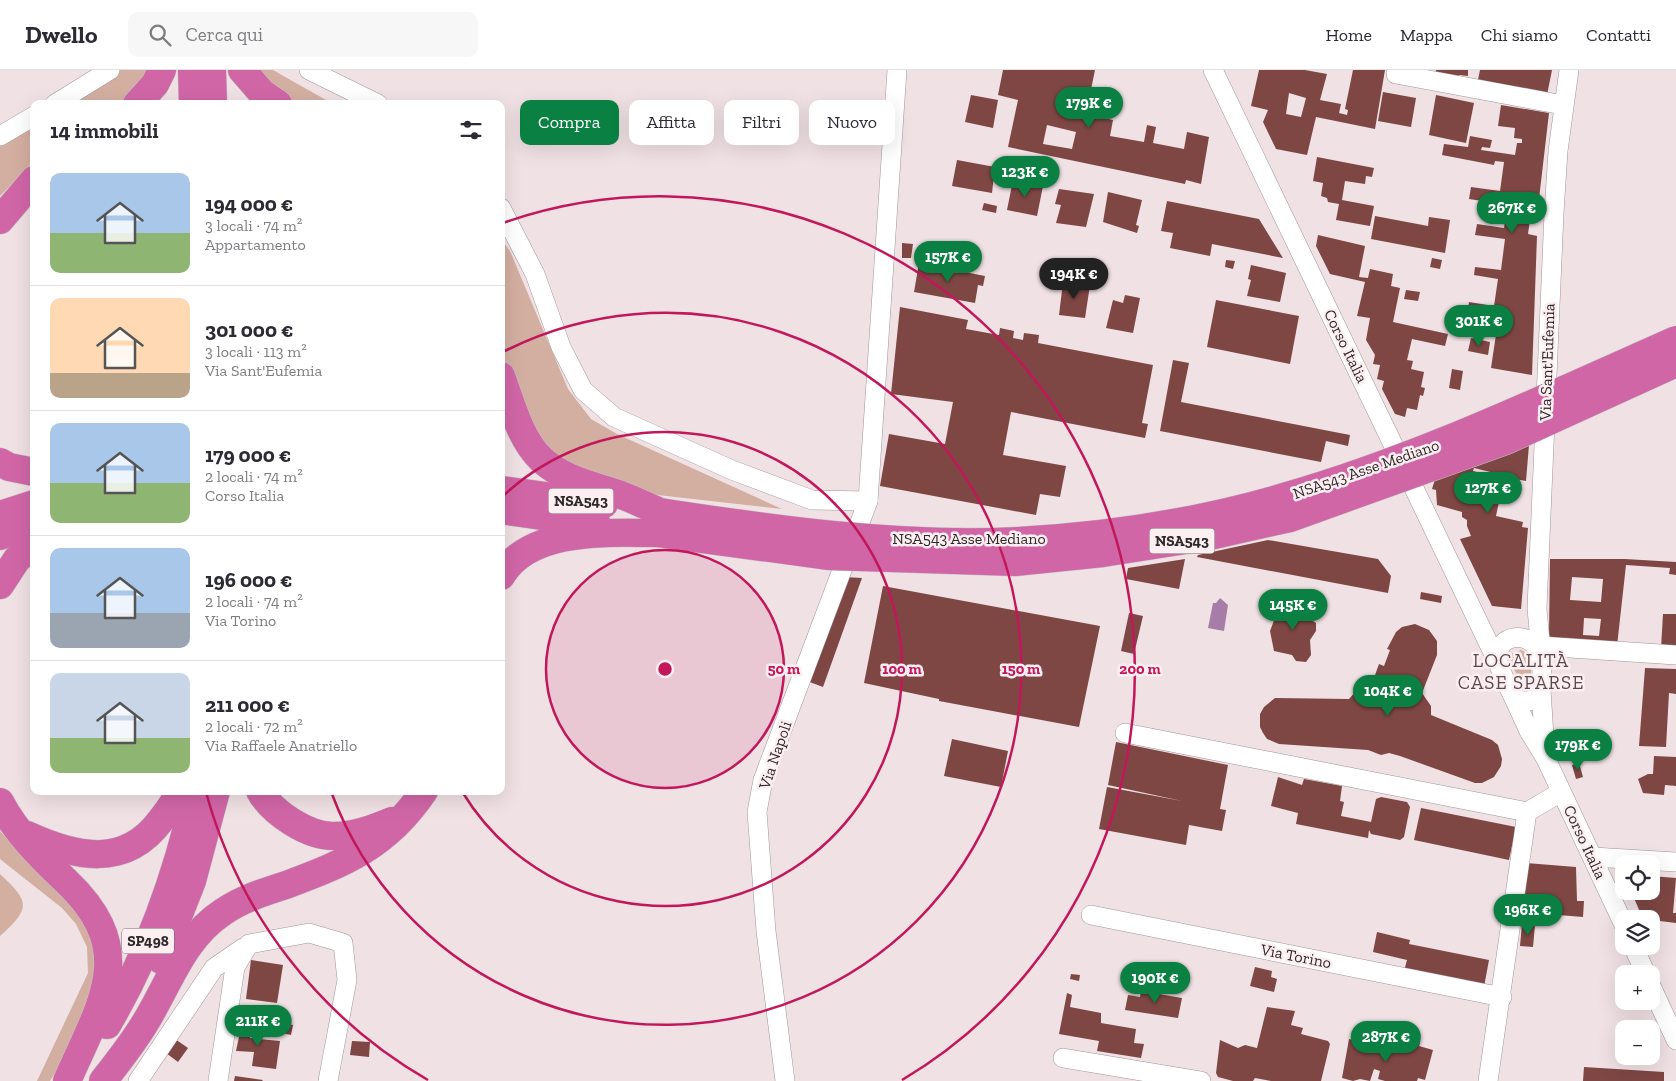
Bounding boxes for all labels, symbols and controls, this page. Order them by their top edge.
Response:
search box [128,12,478,57]
text: Dwello [25,20,98,49]
icon: search [146,21,174,49]
text: Cerca qui [186,23,263,46]
text: Home [1326,24,1372,46]
text: Mappa [1400,24,1453,46]
text: Chi siamo [1481,24,1558,46]
text: Contatti [1586,24,1651,46]
pin: 179K € [1048,87,1130,129]
text: 179K € [1066,93,1112,112]
chip: Compra [520,100,619,145]
chip: Affitta [629,100,714,145]
chip: Filtri [724,100,799,145]
chip: Nuovo [809,100,895,145]
icon: filters [457,116,485,144]
text: 14 immobili [50,118,159,143]
pin: 123K € [984,156,1066,198]
text: 123K € [1002,162,1048,181]
text: 194 000 € [205,191,293,216]
pin: 267K € [1471,191,1553,234]
icon: home [90,193,150,253]
text: 267K € [1488,198,1536,217]
text: 3 locali · 74 m² [205,216,302,235]
text: Appartamento [205,235,306,254]
pin: 157K € [907,240,989,283]
text: 157K € [925,247,971,266]
pin: 194K € [1033,258,1115,300]
text: 194K € [1050,264,1098,283]
street label: Via Sant'Eufemia [1535,303,1559,422]
pin: 301K € [1438,304,1520,347]
street label: Corso Italia [1320,306,1372,386]
text: 301K € [1455,311,1503,330]
text: 301 000 € [205,317,293,342]
icon: home [90,318,150,378]
text: 3 locali · 113 m² [205,342,307,361]
text: Via Sant'Eufemia [205,361,322,380]
street label: NSA543 Asse Mediano [1290,435,1442,503]
text: 179 000 € [205,442,291,467]
icon: home [90,443,150,503]
text: 2 locali · 74 m² [205,467,303,486]
pin: 127K € [1447,472,1529,514]
text: 127K € [1465,478,1511,497]
text: Corso Italia [205,486,284,505]
road number: NSA543 [548,488,614,514]
road number: NSA543 [1150,528,1214,554]
street label: NSA543 Asse Mediano [892,529,1046,548]
text: 196 000 € [205,567,293,592]
icon: home [90,568,150,628]
pin: 145K € [1252,588,1334,631]
text: 2 locali · 74 m² [205,592,303,611]
text: 145K € [1269,595,1317,614]
text: Via Torino [205,611,276,630]
district label: LOCALITÀ CASE SPARSE [1458,649,1584,694]
centre of rings [656,660,674,678]
text: 50 m [768,660,800,678]
text: 100 m [882,660,922,678]
text: 150 m [1002,660,1040,678]
text: 200 m [1119,660,1161,678]
pin: 104K € [1347,674,1429,717]
text: 104K € [1364,681,1412,700]
text: 211 000 € [205,692,290,717]
icon: home [90,693,150,753]
text: 2 locali · 72 m² [205,717,303,736]
street label: Via Napoli [754,718,796,793]
pin: 179K € [1537,728,1619,771]
text: 179K € [1555,735,1601,754]
text: Via Raffaele Anatriello [205,736,357,755]
street label: Corso Italia [1560,802,1610,882]
map controls [1615,855,1660,1065]
button: locate [1615,855,1660,900]
pin: 196K € [1487,894,1569,936]
text: 196K € [1505,900,1551,919]
button: layers [1615,910,1660,955]
road number: SP498 [122,928,174,954]
street label: Via Torino [1258,940,1333,972]
pin: 190K € [1114,962,1196,1004]
button: + [1615,965,1660,1010]
text: 190K € [1131,968,1179,987]
pin: 211K € [217,1004,299,1047]
text: 211K € [236,1011,280,1030]
pin: 287K € [1345,1020,1427,1063]
button: − [1615,1020,1660,1065]
text: 287K € [1362,1027,1410,1046]

